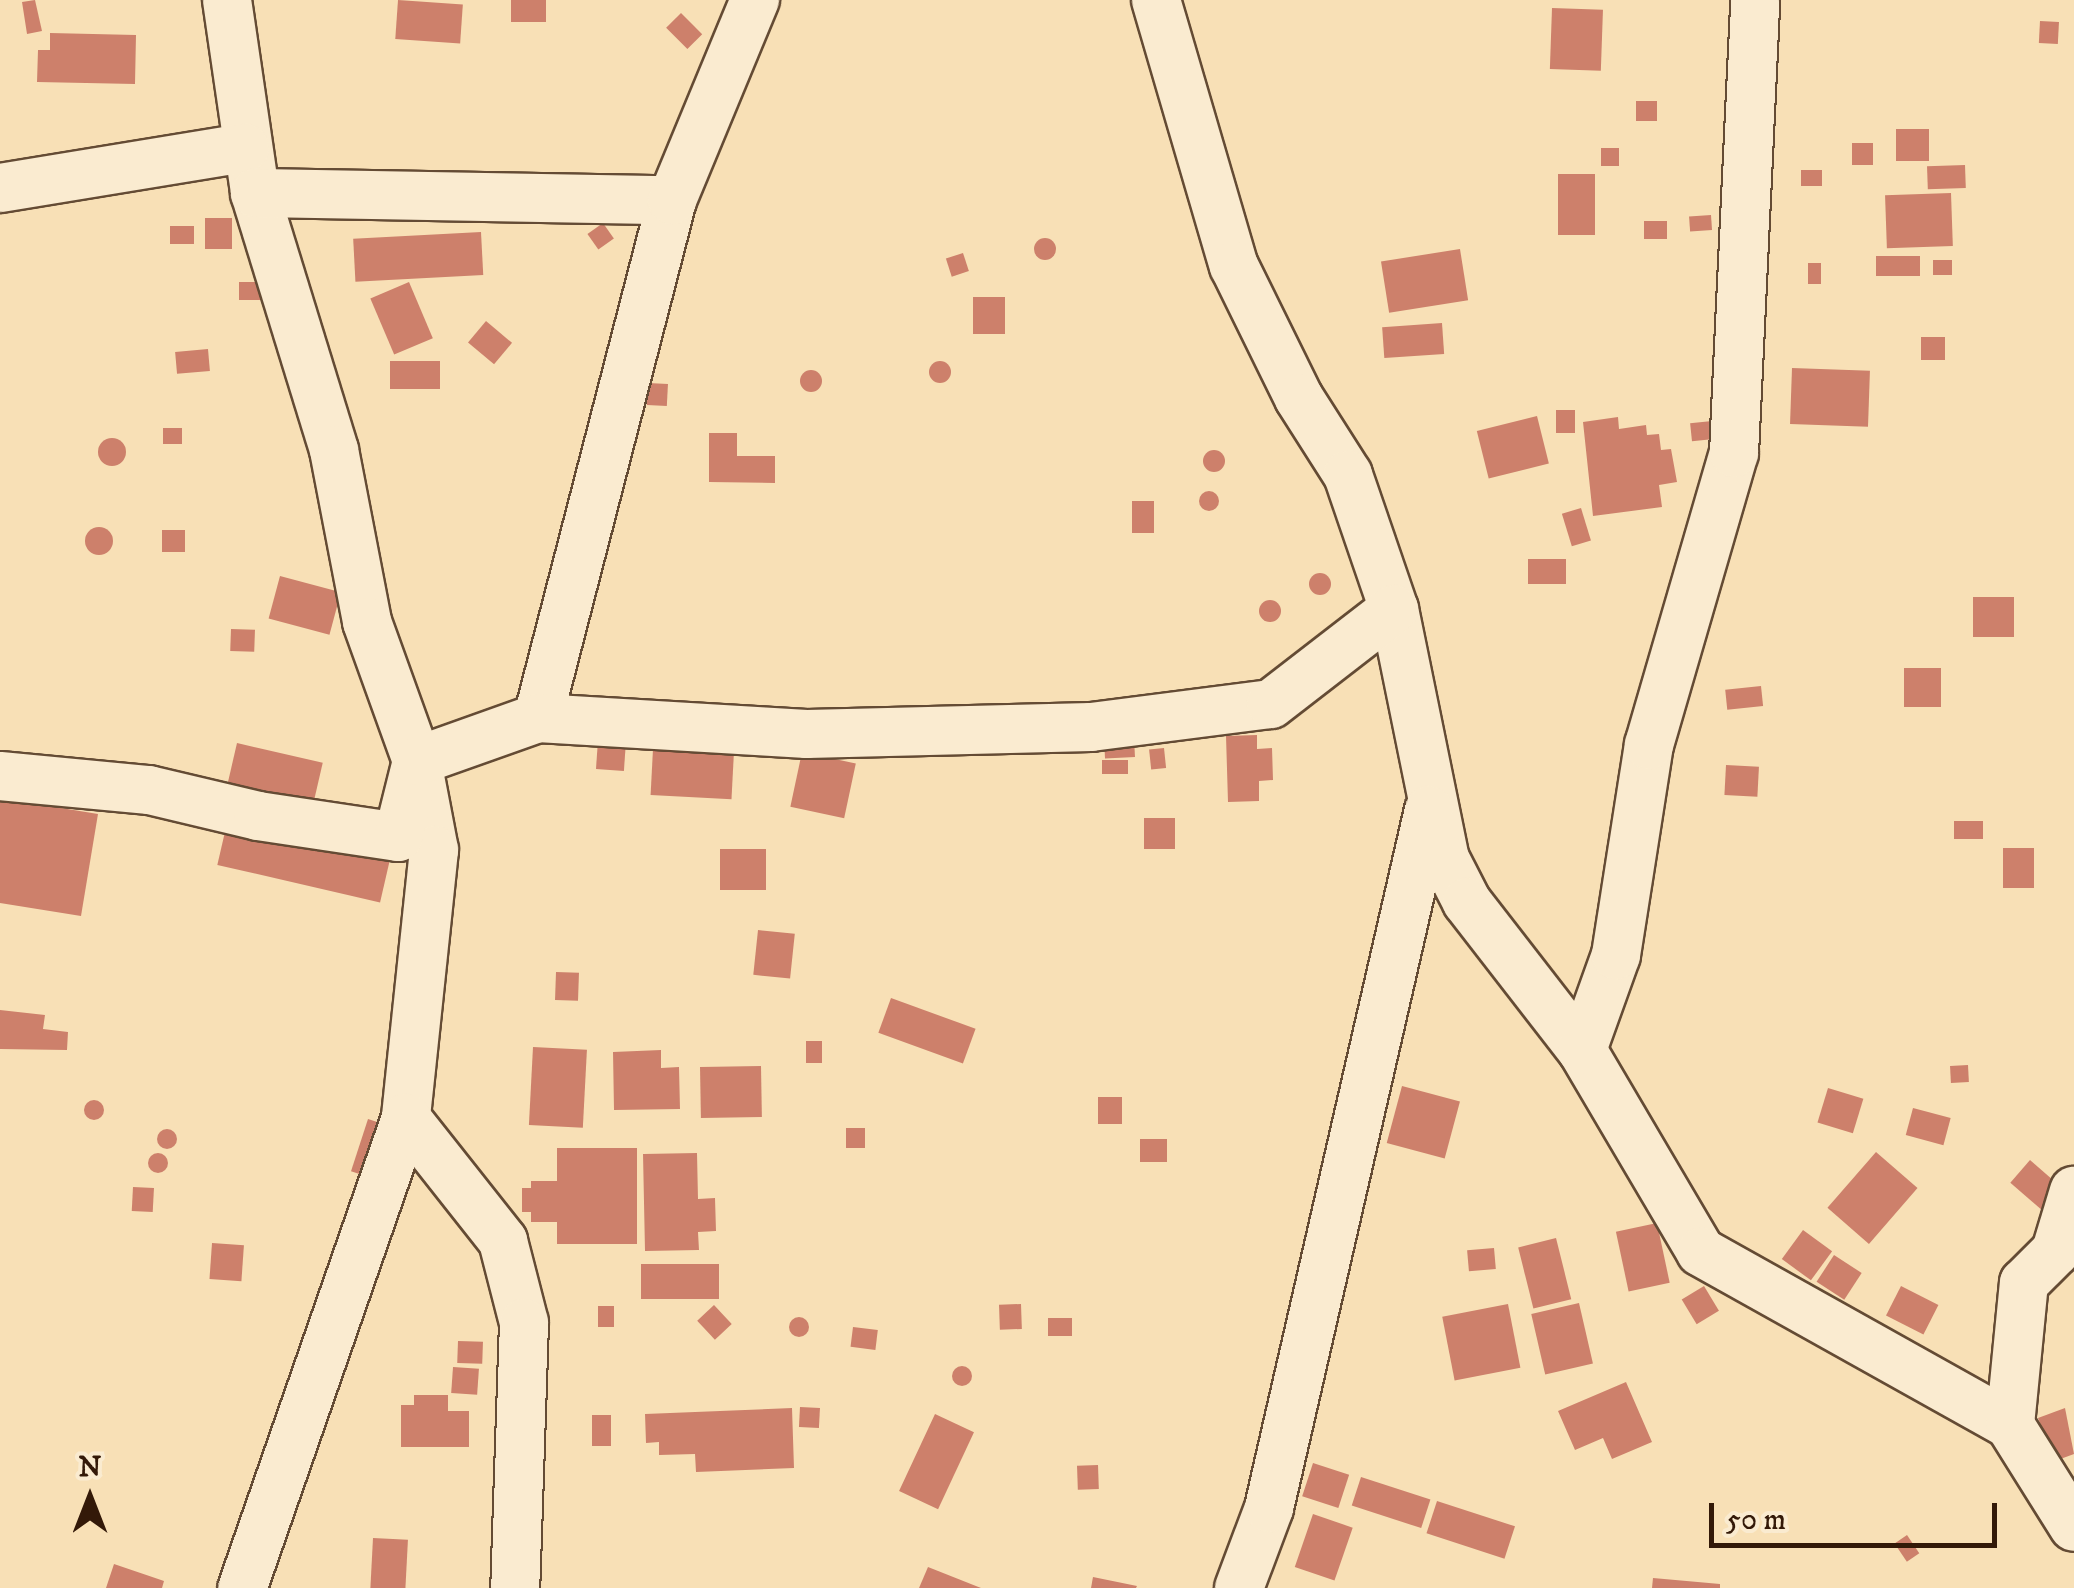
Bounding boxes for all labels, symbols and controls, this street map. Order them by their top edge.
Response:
north arrow [40,1448,140,1548]
text: N [79,1450,101,1485]
scale bar [1714,1483,2002,1545]
text: 50 m [1726,1502,1786,1539]

